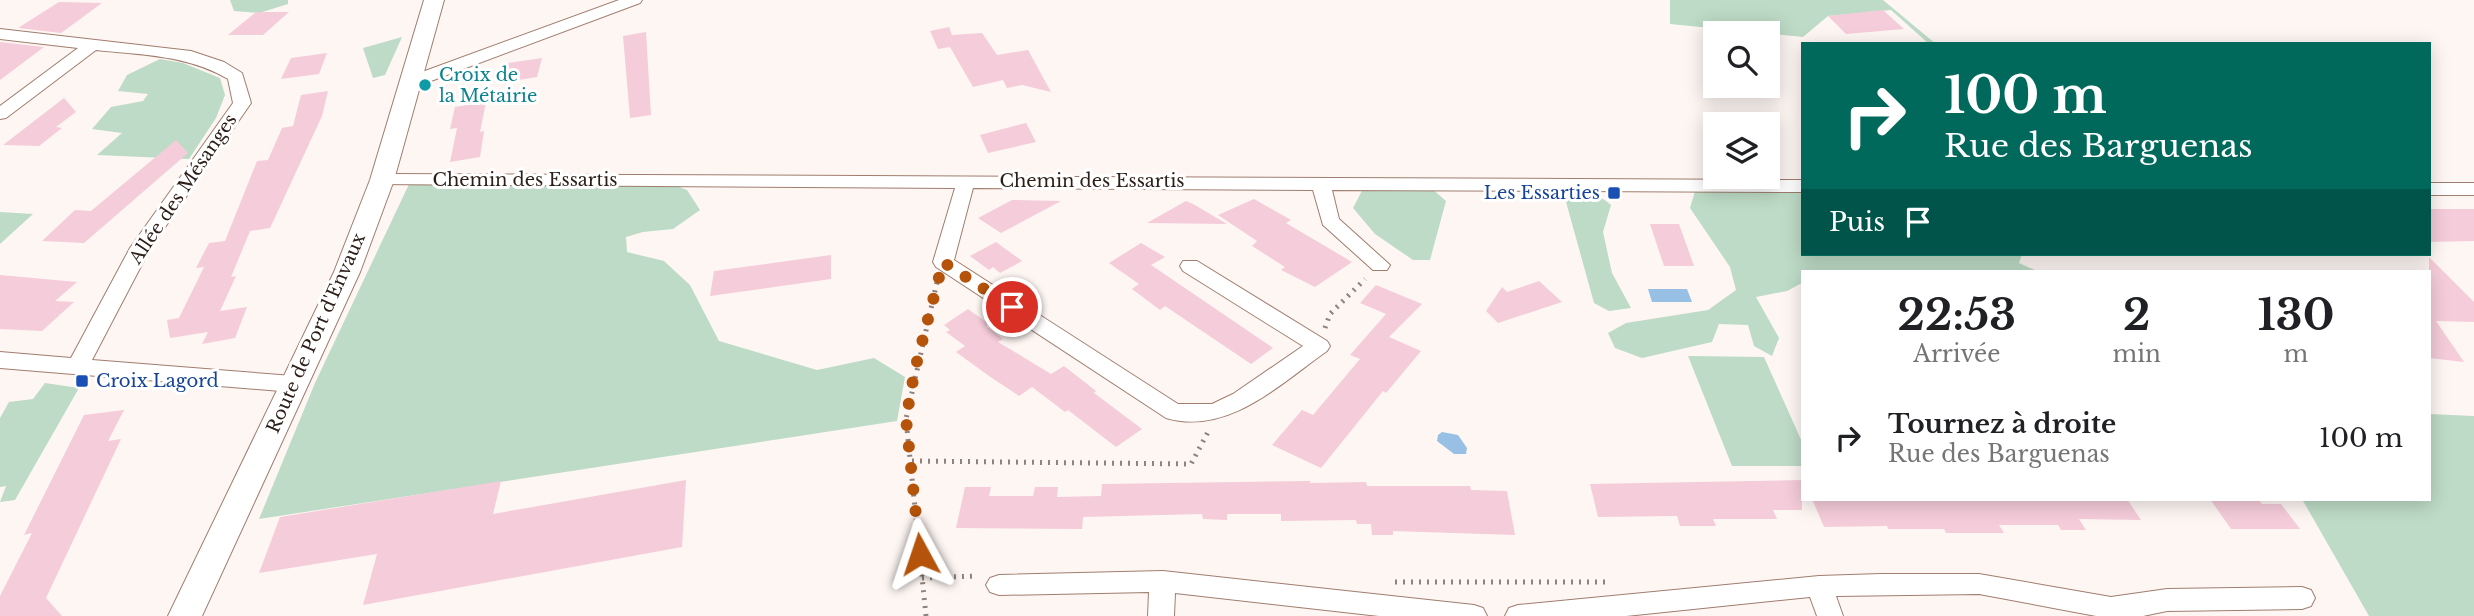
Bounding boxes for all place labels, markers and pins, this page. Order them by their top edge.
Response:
place label: Croix de la Métairie [439,64,537,107]
marker: Croix de la Métairie [417,77,433,93]
place label: Les Essarties [1484,182,1600,204]
marker: Les Essarties [1606,185,1622,201]
pin [982,277,1042,337]
place label: Croix Lagord [96,370,219,392]
marker: Croix Lagord [74,373,90,389]

